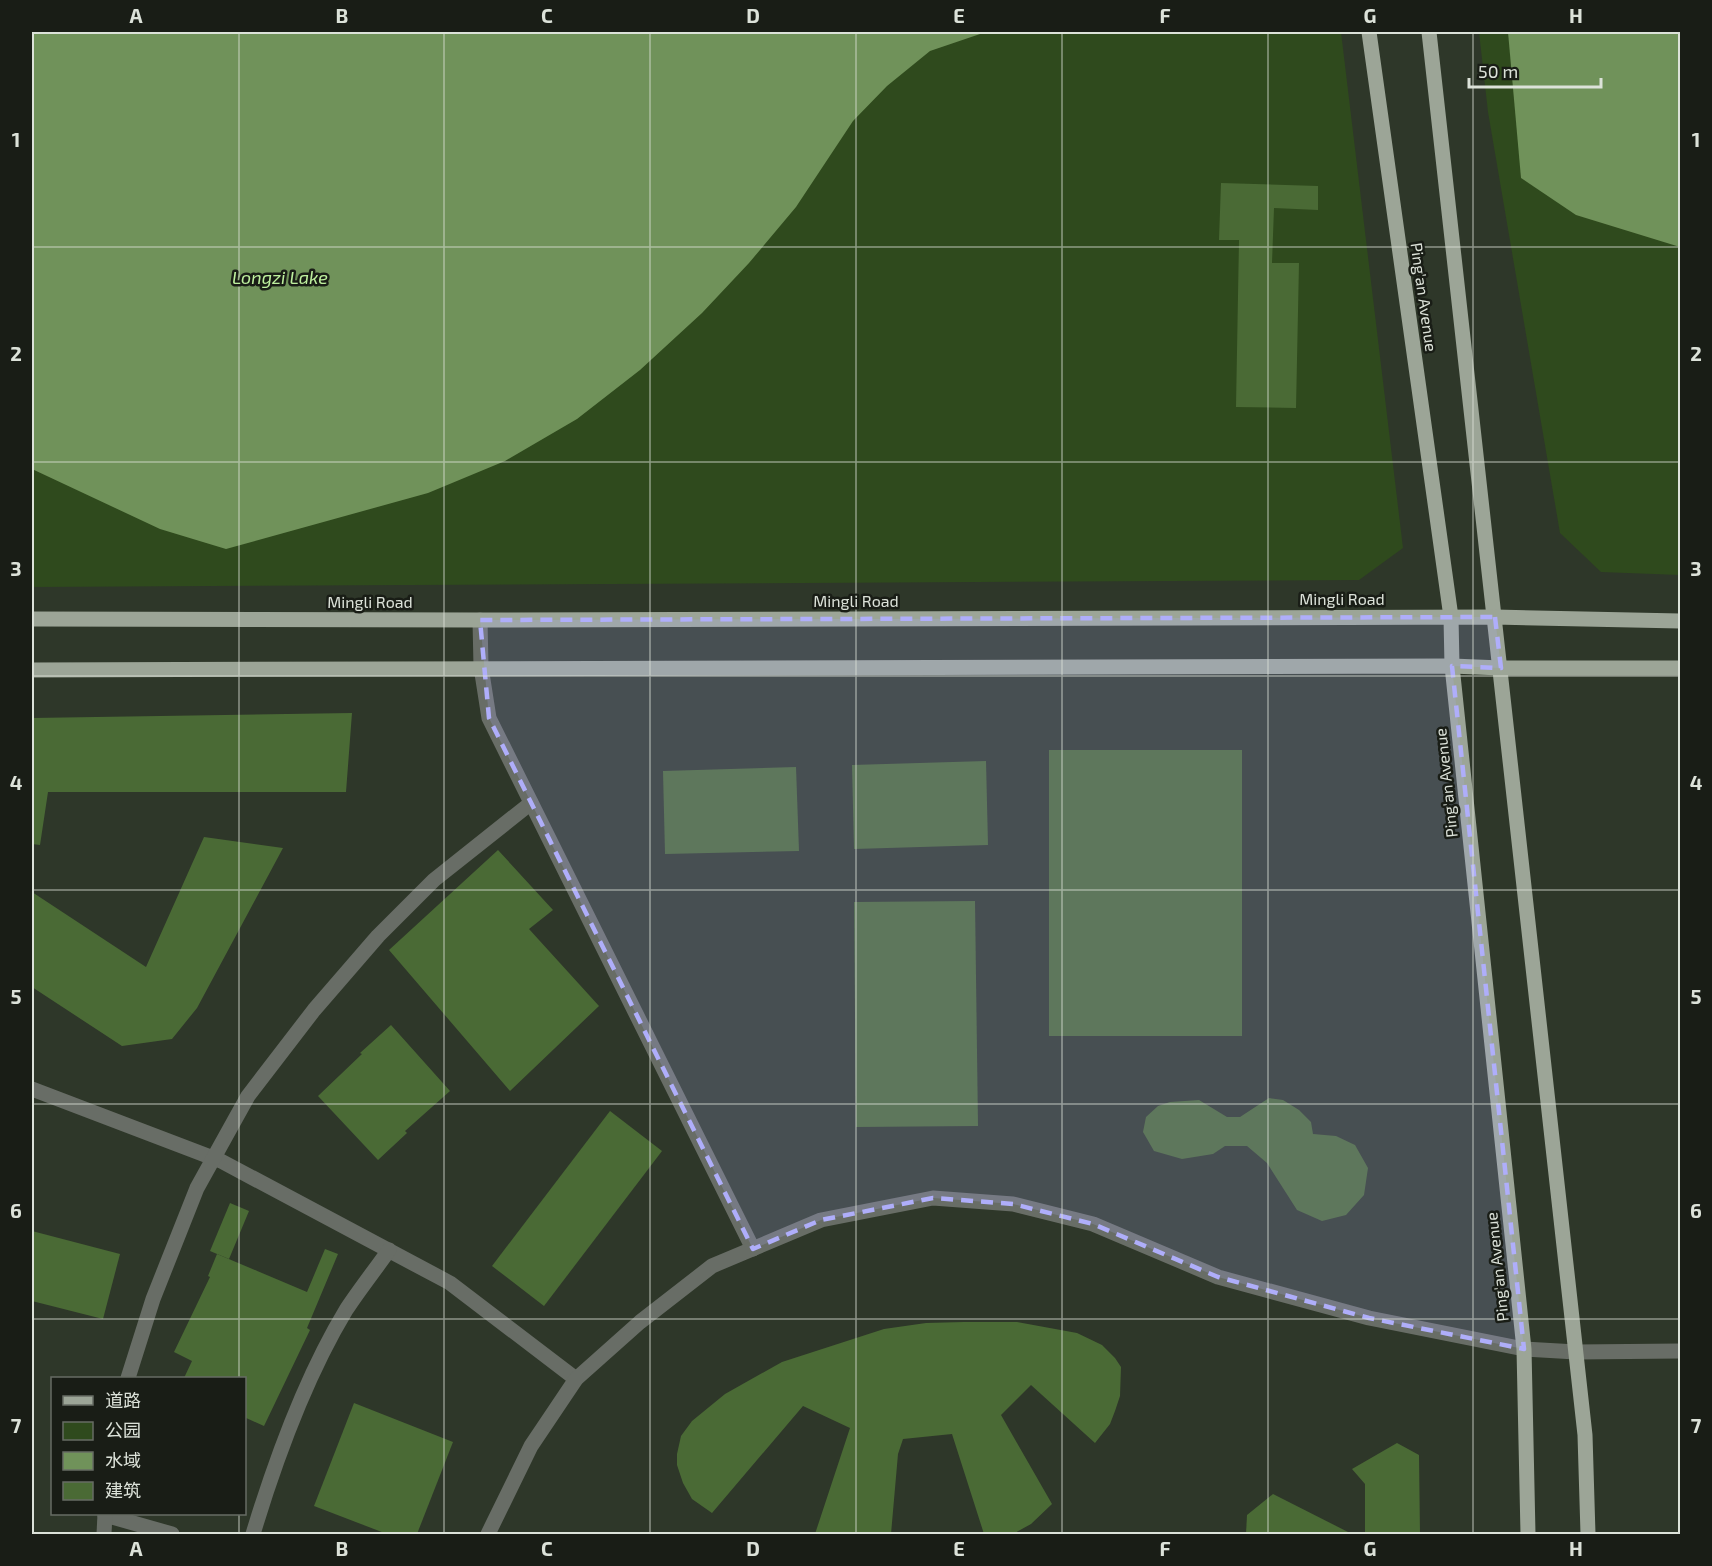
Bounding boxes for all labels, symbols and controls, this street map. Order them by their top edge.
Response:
text: A [129,3,143,27]
text: B [336,3,348,27]
text: C [541,3,553,27]
text: D [746,3,760,27]
text: E [953,3,965,27]
text: F [1159,3,1171,27]
text: G [1364,3,1376,27]
text: H [1569,3,1583,27]
scale bar [1469,51,1601,89]
text: 50 m [1478,60,1518,82]
text: 1 [12,127,20,151]
text: 1 [1692,127,1700,151]
street label: Ping'an Avenue [1407,241,1442,353]
water label: Longzi Lake [232,266,328,288]
text: 2 [10,341,22,365]
text: 2 [1690,341,1702,365]
text: 3 [10,556,22,580]
text: 3 [1690,556,1702,580]
street label: Mingli Road [1299,589,1385,608]
street label: Mingli Road [813,591,899,610]
street label: Mingli Road [327,592,413,611]
street label: Ping'an Avenue [1430,727,1461,839]
text: 4 [10,770,23,794]
text: 4 [1690,770,1703,794]
text: 5 [10,984,22,1008]
text: 5 [1690,984,1702,1008]
text: 6 [10,1198,22,1222]
text: 6 [1690,1198,1702,1222]
street label: Ping'an Avenue [1481,1211,1512,1323]
legend [51,1377,246,1515]
text: 道路 [105,1389,141,1411]
text: 7 [11,1413,22,1437]
text: 7 [1691,1413,1702,1437]
text: 公园 [105,1419,141,1441]
text: 水域 [105,1449,141,1471]
text: 建筑 [105,1479,141,1501]
text: A [129,1536,143,1560]
text: B [336,1536,348,1560]
text: C [541,1536,553,1560]
text: D [746,1536,760,1560]
text: E [953,1536,965,1560]
text: F [1159,1536,1171,1560]
text: G [1364,1536,1376,1560]
text: H [1569,1536,1583,1560]

